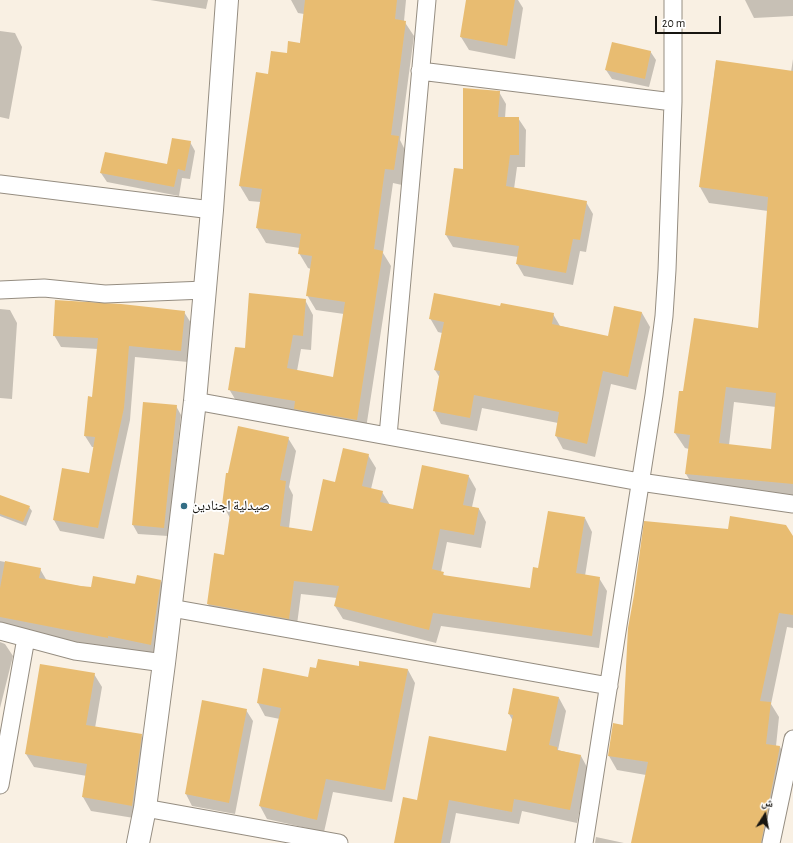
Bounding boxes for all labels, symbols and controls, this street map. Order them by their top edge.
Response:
scale bar [657,8,723,34]
text: 20 m [662,17,685,29]
place label: صيدلية اجنادين [192,498,270,514]
marker: صيدلية اجنادين [179,501,189,511]
north arrow [745,795,785,835]
text: ش [761,796,774,809]

